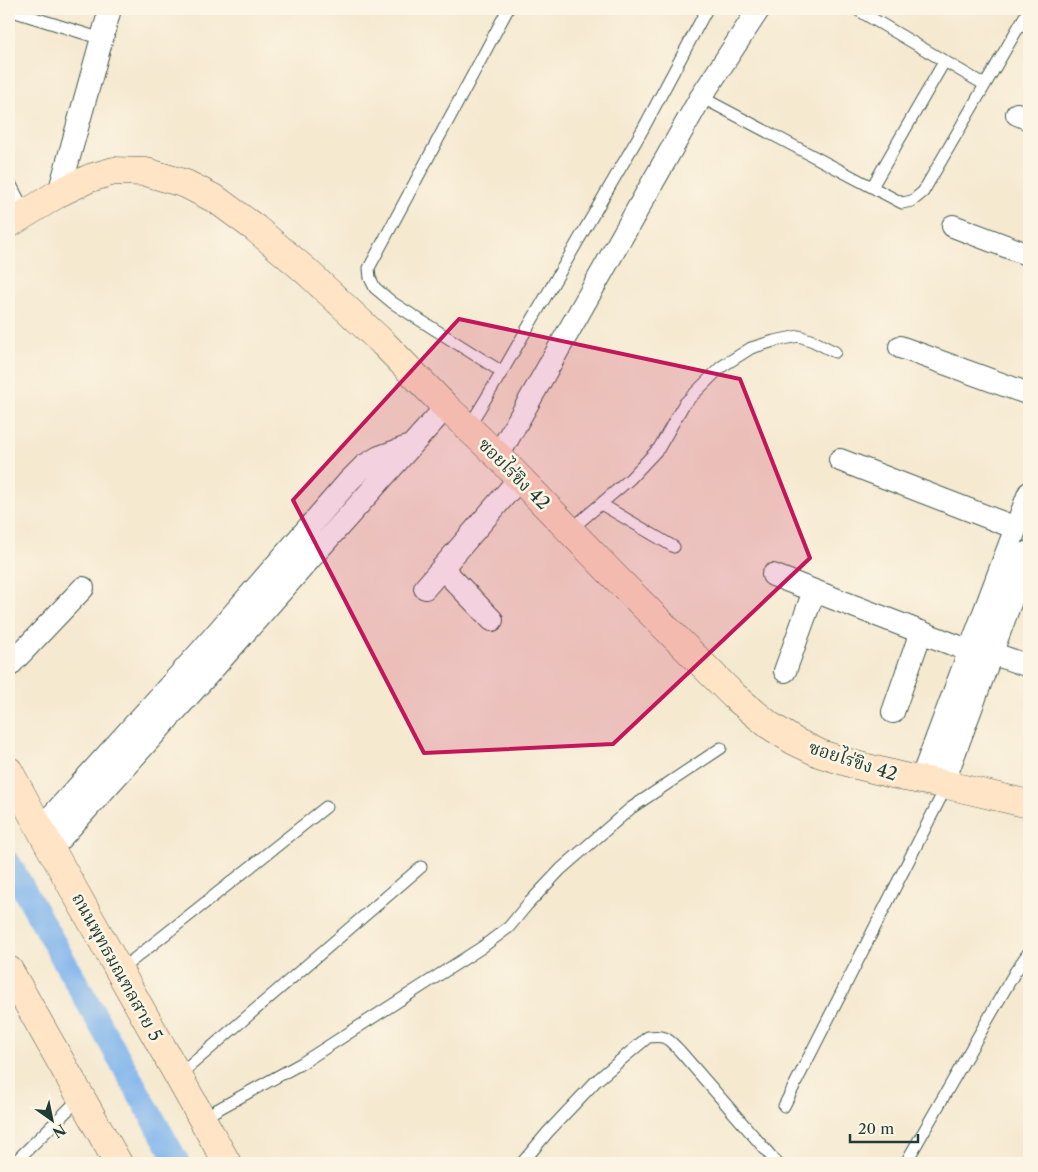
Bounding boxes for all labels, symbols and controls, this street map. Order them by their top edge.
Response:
street label: ซอยไร่ขิง 42 [474,433,555,514]
street label: ซอยไร่ขิง 42 [806,735,900,786]
street label: ถนนพุทธมณฑลสาย 5 [66,889,167,1046]
north arrow [28,1094,78,1144]
scale bar [850,1112,918,1144]
text: 20 m [858,1119,894,1138]
text: N [49,1120,69,1142]

